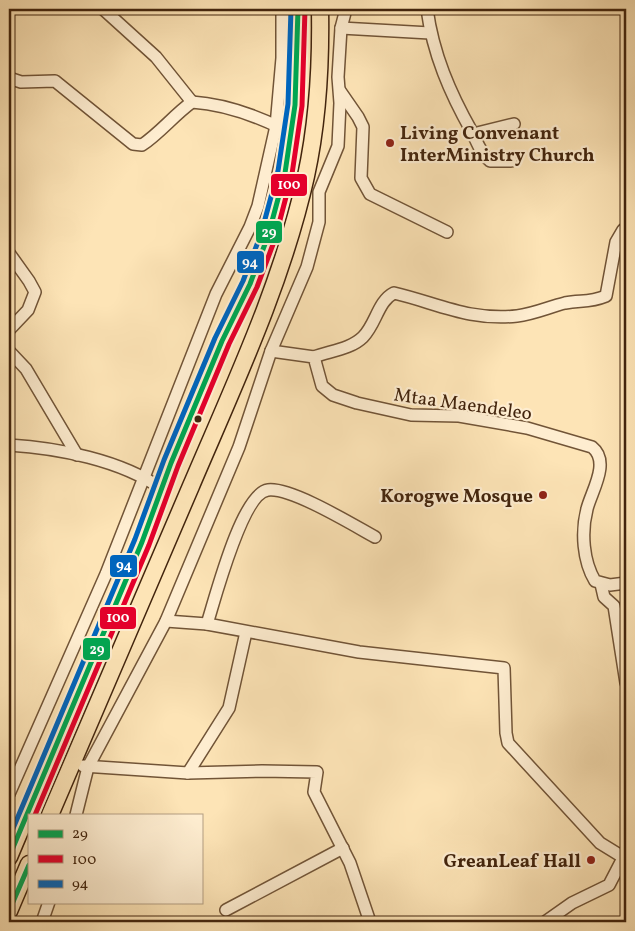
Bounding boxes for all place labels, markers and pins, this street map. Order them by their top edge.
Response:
place label: Living Convenant InterMinistry Church [400,121,595,169]
marker: Living Convenant InterMinistry Church [384,137,396,149]
unlabelled marker [193,414,203,424]
place label: Korogwe Mosque [380,484,533,510]
marker: Korogwe Mosque [537,489,549,501]
place label: GreanLeaf Hall [443,849,581,875]
marker: GreanLeaf Hall [585,854,597,866]

